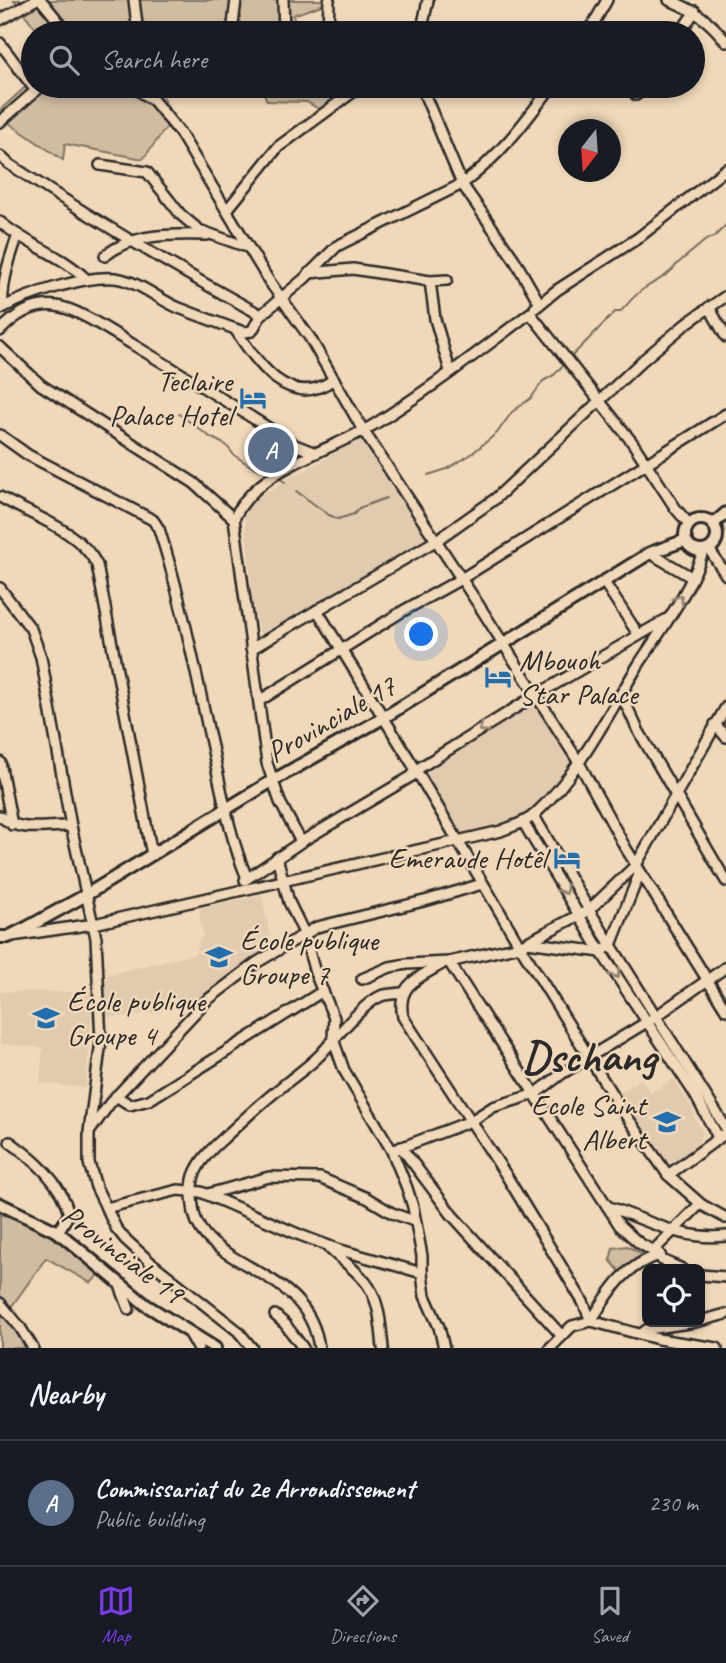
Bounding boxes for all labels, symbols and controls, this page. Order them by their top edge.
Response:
search box [21,21,705,98]
icon: search [45,41,83,79]
text: Search here [101,43,207,76]
north arrow [558,119,621,182]
place label: Teclaire Palace Hotel [109,362,237,434]
hotel icon: Teclaire Palace Hotel [238,383,268,413]
pin: A [248,424,294,476]
one-way arrow [671,594,684,606]
your location [404,617,438,651]
place label: Mbouoh Star Palace [519,641,640,713]
hotel icon: Mbouoh Star Palace [483,662,513,692]
street label: Provinciale 17 [260,666,404,771]
one-way arrow [478,720,491,733]
place label: Emeraude Hotêl [389,839,551,877]
hotel icon: Emeraude Hotêl [552,843,582,873]
one-way arrow [556,882,569,895]
place label: École publique Groupe 7 [240,921,380,993]
school or university icon: École publique Groupe 7 [204,942,234,972]
one-way arrow [608,966,620,979]
place label: École publique Groupe 4 [67,982,207,1054]
school or university icon: École publique Groupe 4 [31,1003,61,1033]
district label: Dschang [522,1029,660,1084]
place label: Ecole Saint Albert [531,1086,649,1158]
school or university icon: Ecole Saint Albert [652,1107,682,1137]
street label: Provinciale 19 [55,1196,193,1314]
map controls [642,1264,705,1327]
button: locate [642,1264,705,1327]
text: Nearby [28,1375,104,1413]
text: Commissariat du 2e Arrondissement [95,1472,414,1505]
text: A [45,1489,57,1518]
text: 230 m [649,1489,698,1518]
text: Public building [95,1505,204,1534]
tab: Map [97,1582,135,1648]
tab: Directions [330,1582,396,1648]
tab: Saved [591,1582,629,1648]

